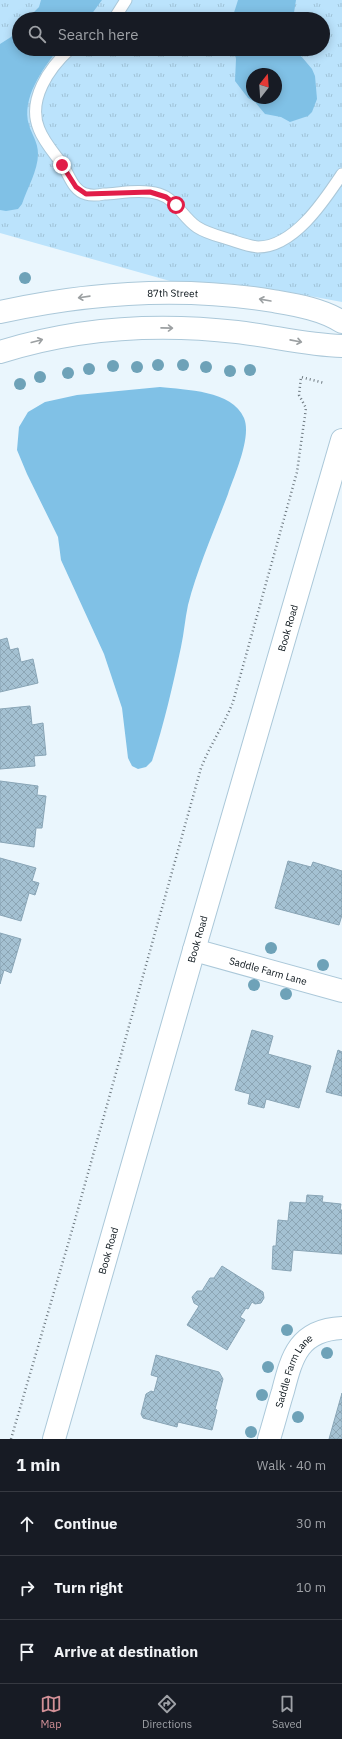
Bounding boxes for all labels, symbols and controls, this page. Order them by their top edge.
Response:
search box [12,12,330,56]
icon: search [26,23,48,45]
text: Search here [58,25,138,44]
north arrow [246,68,282,104]
route end [53,156,71,174]
route start [167,196,185,214]
street label: 87th Street [147,287,199,300]
one-way arrow [78,293,91,301]
one-way arrow [259,296,272,304]
one-way arrow [160,324,173,332]
one-way arrow [31,337,44,344]
one-way arrow [289,338,302,346]
street label: Book Road [275,603,301,653]
street label: Book Road [185,914,211,964]
street label: Saddle Farm Lane [228,954,309,988]
street label: Book Road [96,1226,121,1276]
street label: Saddle Farm Lane [272,1331,316,1409]
text: 1 min [16,1454,60,1476]
text: Walk · 40 m [257,1457,326,1474]
icon: ahead [16,1513,38,1535]
text: Continue [54,1514,118,1533]
text: 30 m [296,1515,326,1532]
icon: right [16,1577,38,1599]
text: Turn right [54,1578,123,1597]
text: 10 m [296,1579,326,1596]
icon: arrive [16,1641,38,1663]
text: Arrive at destination [54,1642,198,1661]
tab: Map [40,1693,62,1731]
tab: Directions [142,1693,192,1731]
tab: Saved [272,1693,302,1731]

